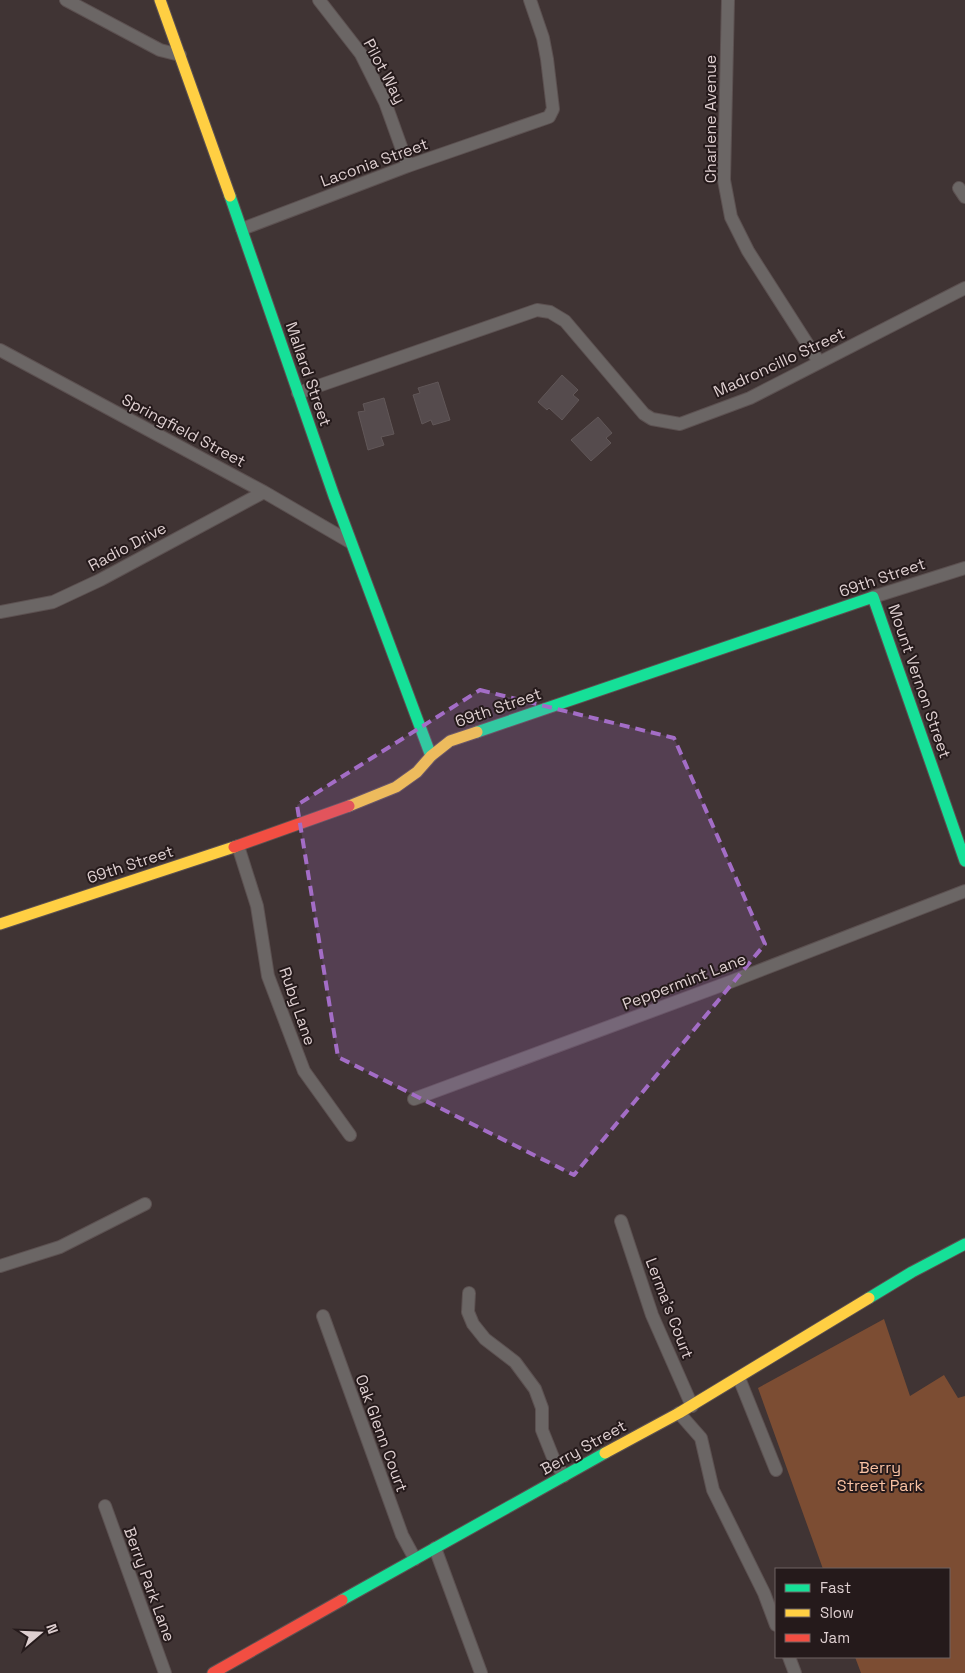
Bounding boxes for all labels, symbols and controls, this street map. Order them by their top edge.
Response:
street label: Pilot Way [359,35,410,108]
street label: Charlene Avenue [700,55,721,183]
street label: Laconia Street [317,133,431,192]
street label: Mallard Street [281,319,336,429]
street label: Madroncillo Street [710,323,848,402]
street label: Springfield Street [118,389,249,472]
street label: Radio Drive [84,517,170,576]
street label: 69th Street [836,553,928,602]
street label: Mount Vernon Street [883,601,956,761]
street label: 69th Street [452,683,544,732]
street label: 69th Street [84,841,176,888]
street label: Peppermint Lane [619,948,749,1015]
street label: Ruby Lane [274,964,321,1048]
street label: Lerma's Court [641,1255,698,1362]
street label: Oak Glenn Court [351,1371,413,1495]
street label: Berry Street [537,1415,630,1480]
park label: Berry Street Park [837,1457,924,1496]
street label: Berry Park Lane [119,1524,180,1644]
legend [775,1568,950,1658]
text: Fast [820,1578,851,1597]
text: Slow [820,1603,854,1622]
north arrow [15,1608,65,1658]
text: N [42,1621,62,1636]
text: Jam [820,1628,850,1647]

